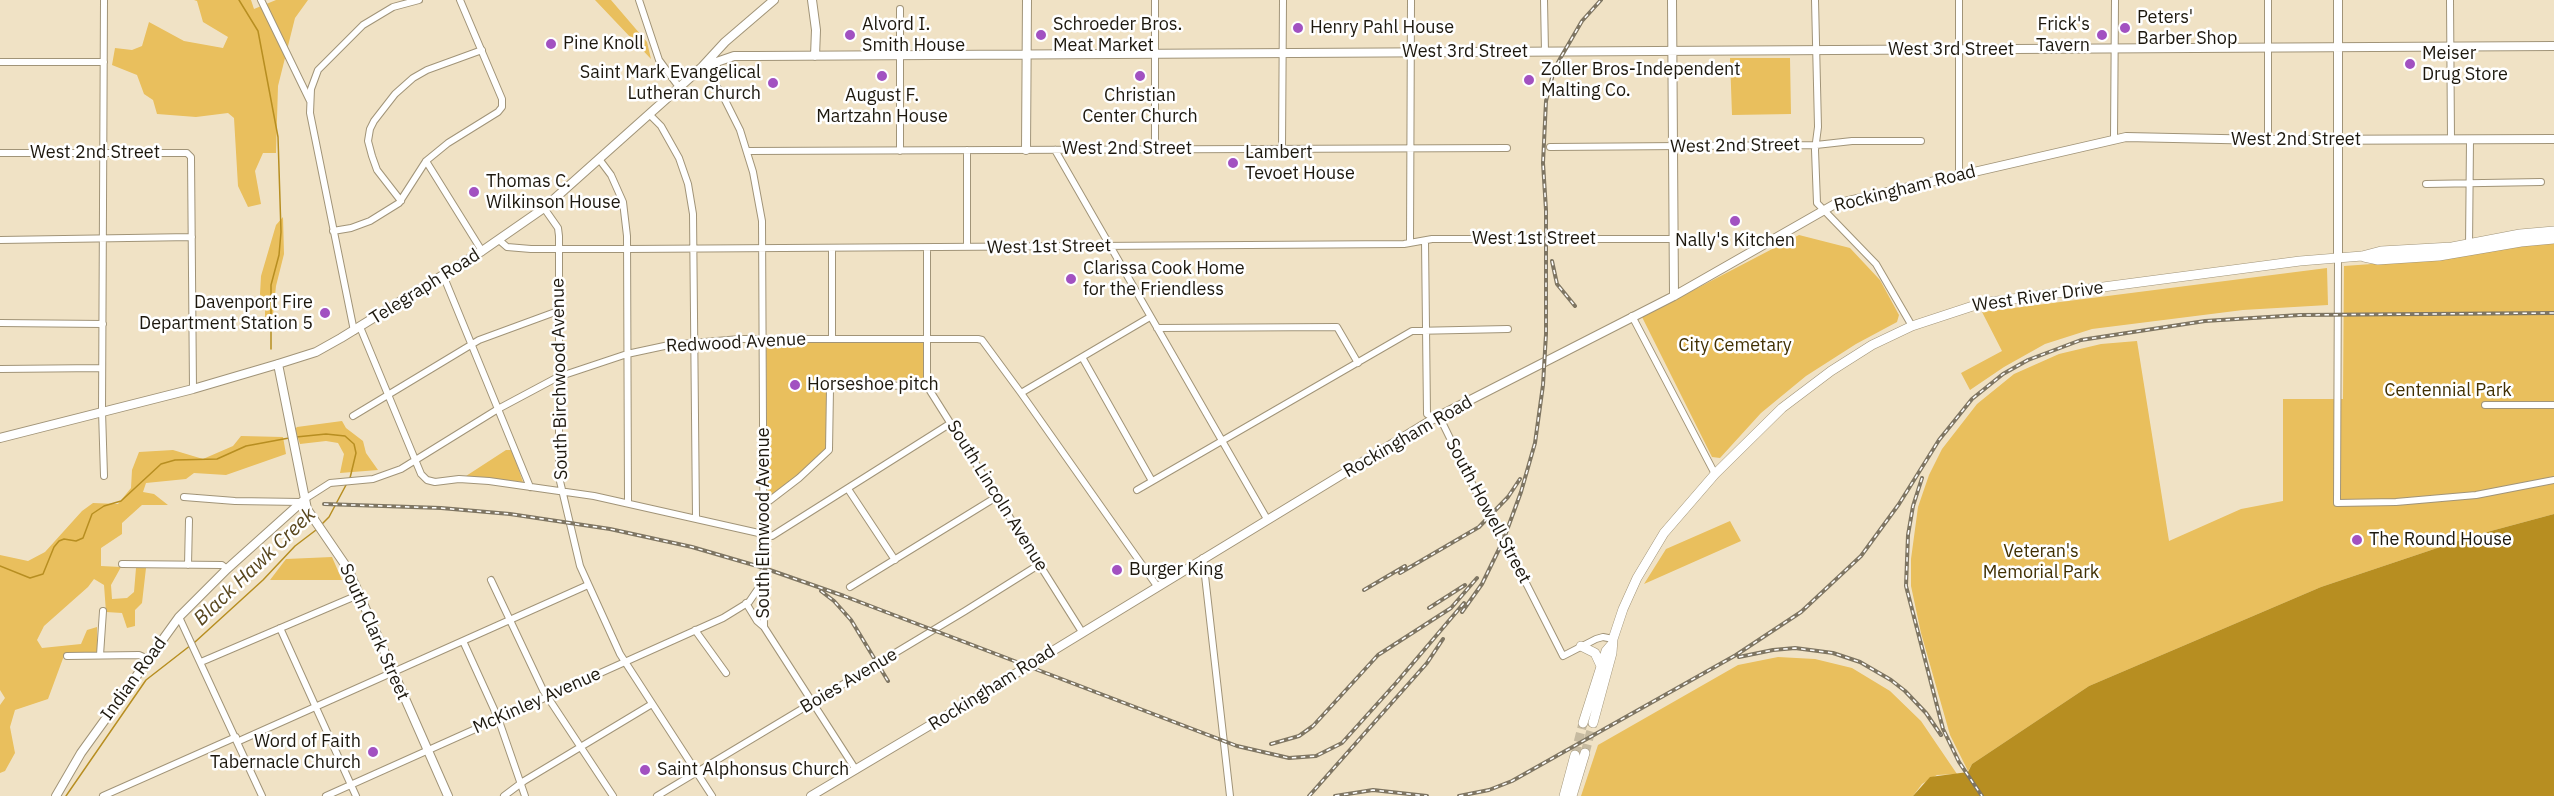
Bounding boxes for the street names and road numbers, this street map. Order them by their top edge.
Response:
street label: West 3rd Street [1888,39,2014,61]
street label: West 3rd Street [1402,41,1528,63]
street label: West 2nd Street [2231,129,2361,151]
street label: West 2nd Street [1670,134,1800,158]
street label: West 2nd Street [1062,138,1192,160]
street label: West 2nd Street [30,142,160,164]
street label: Rockingham Road [1832,161,1978,217]
street label: West 1st Street [1472,228,1596,250]
street label: West 1st Street [987,235,1111,259]
street label: Telegraph Road [366,245,484,329]
street label: West River Drive [1971,277,2105,317]
street label: South Birchwood Avenue [547,278,573,480]
street label: Redwood Avenue [665,329,807,357]
street label: Rockingham Road [1340,391,1476,483]
street label: South Lincoln Avenue [942,417,1052,575]
street label: South Elmwood Avenue [753,427,775,619]
street label: South Howell Street [1441,435,1535,587]
street label: South Clark Street [334,560,414,704]
street label: Indian Road [97,633,171,725]
street label: Rockingham Road [925,640,1059,736]
street label: Boies Avenue [797,644,901,718]
street label: McKinley Avenue [470,663,604,739]

